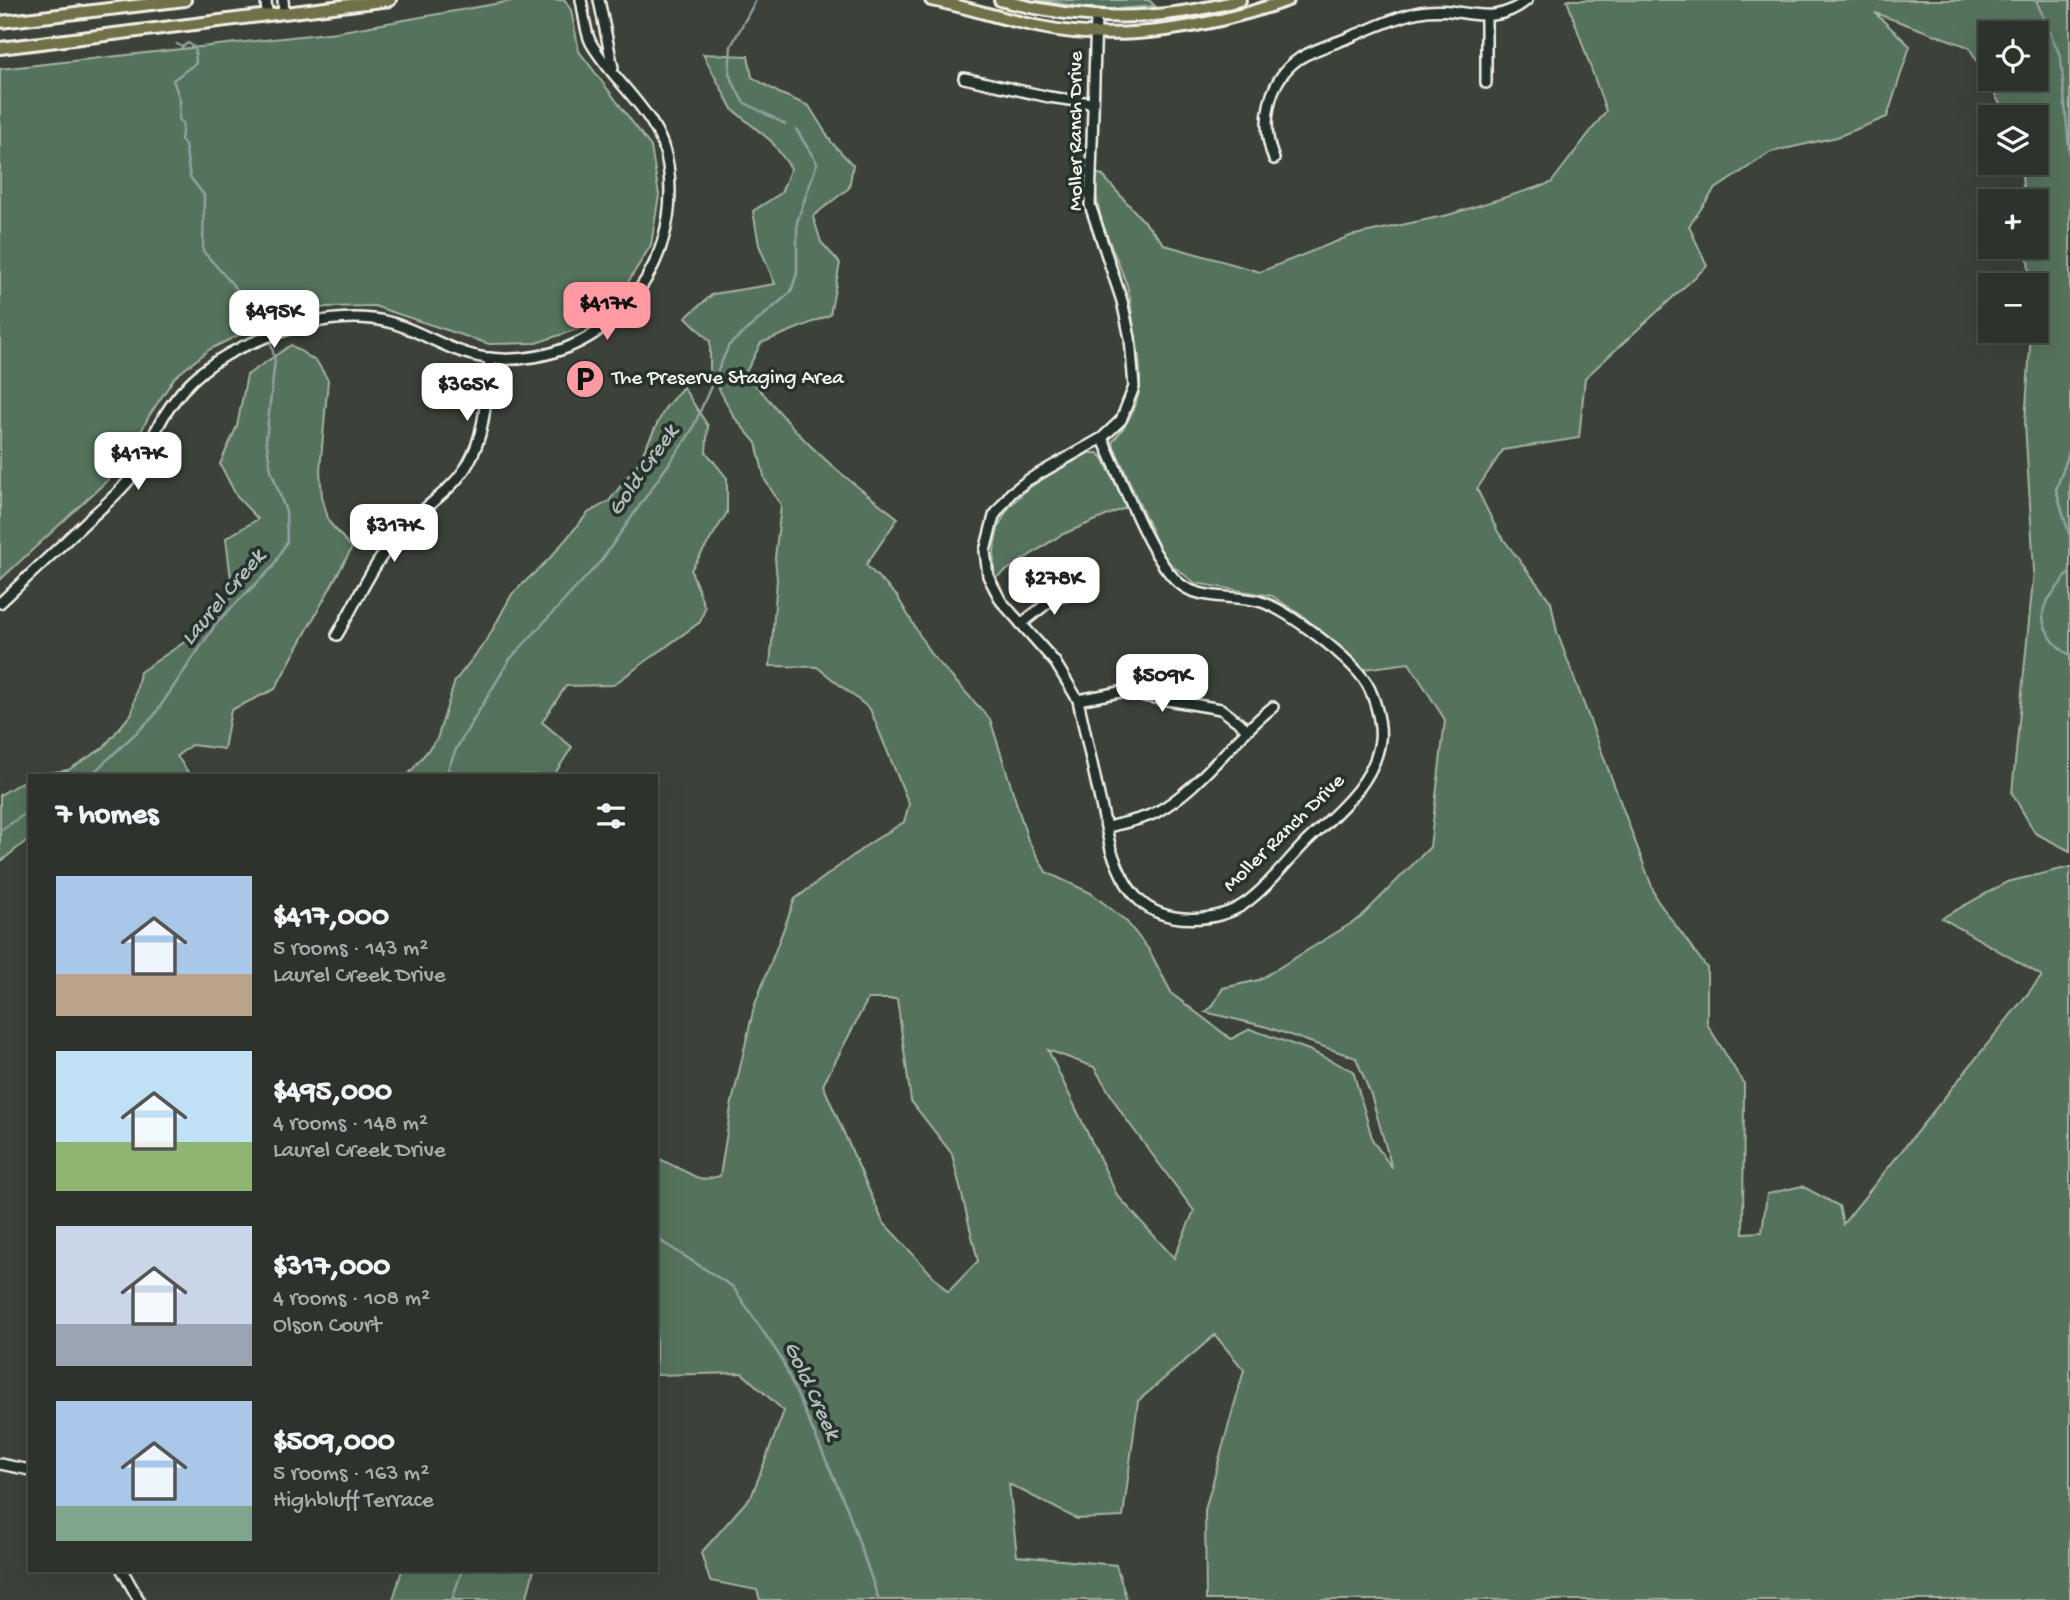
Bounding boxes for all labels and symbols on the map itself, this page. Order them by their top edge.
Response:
street label: Moller Ranch Drive [1065,50,1090,211]
pin: $417K [558,282,656,342]
pin: $495K [225,290,323,350]
parking icon: The Preserve Staging Area [564,358,606,400]
pin: $365K [418,364,516,423]
place label: The Preserve Staging Area [611,367,845,392]
water label: Gold Creek [603,418,687,522]
pin: $417K [89,433,187,492]
pin: $317K [345,504,443,564]
water label: Laurel Creek [176,542,274,652]
pin: $278K [1005,558,1103,617]
pin: $509K [1113,654,1211,714]
street label: Moller Ranch Drive [1219,769,1352,898]
water label: Gold Creek [777,1338,847,1447]

